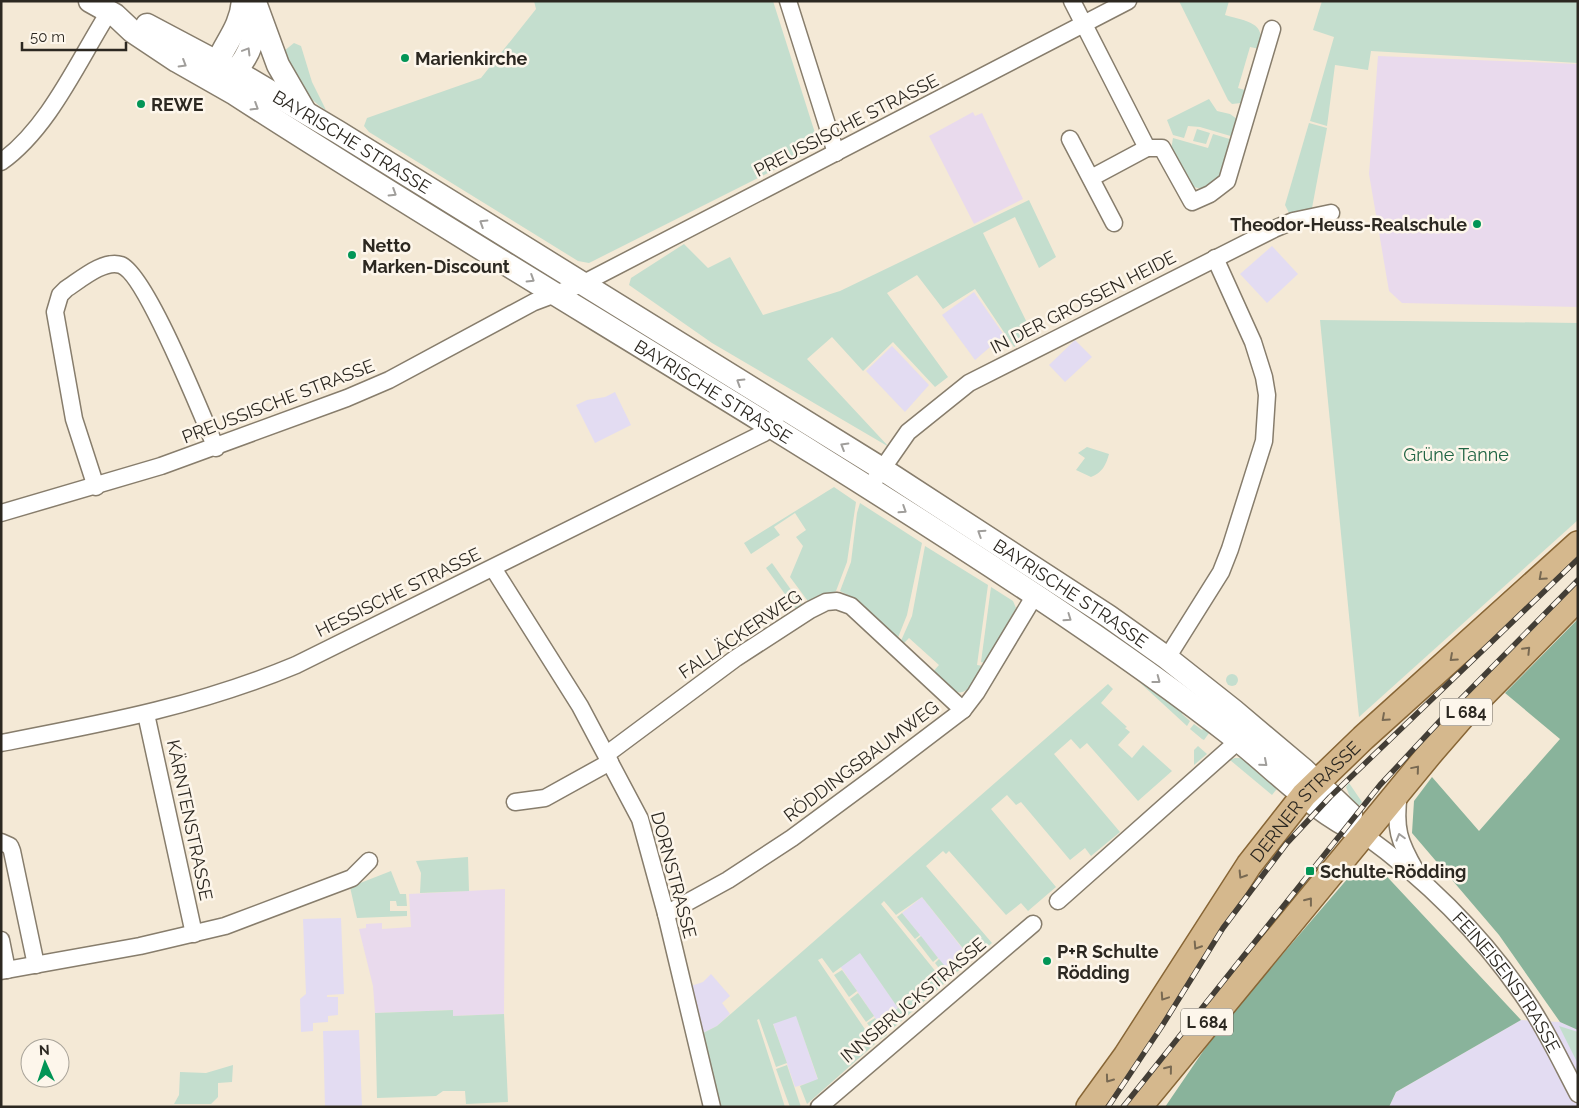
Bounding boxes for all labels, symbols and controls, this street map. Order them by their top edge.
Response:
scale bar [22,20,126,52]
text: 50 m [30,28,65,46]
one-way arrow [241,48,251,57]
place label: Marienkirche [415,48,528,69]
marker: Marienkirche [399,52,411,64]
one-way arrow [177,58,186,68]
street label: PREUSSISCHE STRASSE [750,69,942,181]
street label: BAYRISCHE STRASSE [269,85,435,198]
place label: REWE [151,94,204,115]
marker: REWE [135,98,147,110]
one-way arrow [250,101,259,111]
one-way arrow [388,187,397,197]
place label: Theodor-Heuss-Realschule [1230,214,1467,235]
marker: Theodor-Heuss-Realschule [1471,218,1483,230]
one-way arrow [480,219,489,229]
place label: Netto Marken-Discount [362,235,510,277]
street label: IN DER GROSSEN HEIDE [987,246,1179,358]
marker: Netto Marken-Discount [346,249,358,261]
one-way arrow [526,273,535,282]
street label: BAYRISCHE STRASSE [631,335,796,448]
street label: PREUSSISCHE STRASSE [179,355,377,447]
one-way arrow [736,379,745,389]
one-way arrow [840,442,849,452]
park label: Grüne Tanne [1403,444,1509,465]
one-way arrow [898,503,907,513]
one-way arrow [977,530,986,540]
street label: BAYRISCHE STRASSE [990,534,1152,652]
street label: HESSISCHE STRASSE [312,543,484,641]
one-way arrow [1539,571,1548,580]
street label: FALLÄCKERWEG [675,585,805,683]
one-way arrow [1062,612,1072,621]
one-way arrow [1521,647,1530,656]
one-way arrow [1450,652,1459,661]
one-way arrow [1151,674,1161,683]
street label: RÖDDINGSBAUMWEG [779,696,943,826]
road number: L 684 [1440,699,1492,726]
one-way arrow [1382,712,1391,721]
street label: DERNER STRASSE [1245,736,1364,866]
street label: KÄRNTENSTRASSE [163,738,217,902]
one-way arrow [1259,758,1268,767]
one-way arrow [1411,766,1419,775]
street label: DORNSTRASSE [647,809,701,941]
one-way arrow [1395,833,1405,842]
place label: Schulte-Rödding [1320,861,1467,882]
marker: Schulte-Rödding [1304,865,1316,877]
one-way arrow [1239,870,1249,879]
one-way arrow [1303,898,1311,907]
street label: FEINEISENSTRASSE [1449,907,1565,1056]
street label: INNSBRUCKSTRASSE [836,933,990,1067]
place label: P+R Schulte Rödding [1057,941,1159,983]
one-way arrow [1194,941,1203,950]
marker: P+R Schulte Rödding [1041,955,1053,967]
one-way arrow [1161,992,1171,1001]
road number: L 684 [1181,1009,1233,1036]
north arrow [20,1038,70,1088]
text: N [39,1042,50,1058]
one-way arrow [1164,1065,1173,1074]
one-way arrow [1106,1073,1115,1083]

